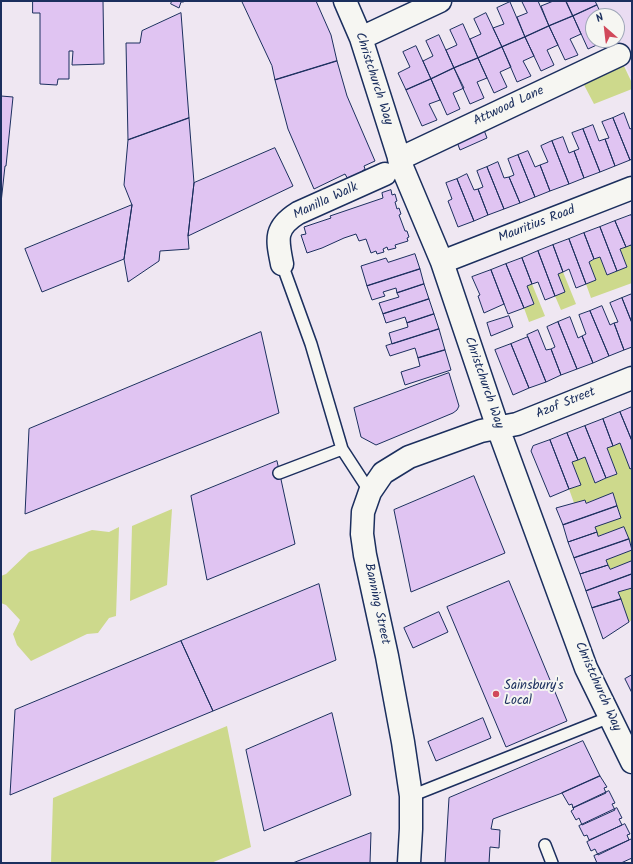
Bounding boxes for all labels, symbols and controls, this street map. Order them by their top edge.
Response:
north arrow [585,8,625,48]
text: N [593,9,607,28]
street label: Christchurch Way [351,31,395,127]
street label: Attwood Lane [471,84,547,130]
street label: Manilla Walk [291,180,361,224]
street label: Mauritius Road [496,203,578,247]
street label: Christchurch Way [460,335,506,431]
street label: Azof Street [534,385,598,423]
street label: Banning Street [360,562,392,646]
street label: Christchurch Way [570,640,624,734]
place label: Sainsbury's Local [504,679,563,710]
marker: Sainsbury's Local [491,689,501,699]

